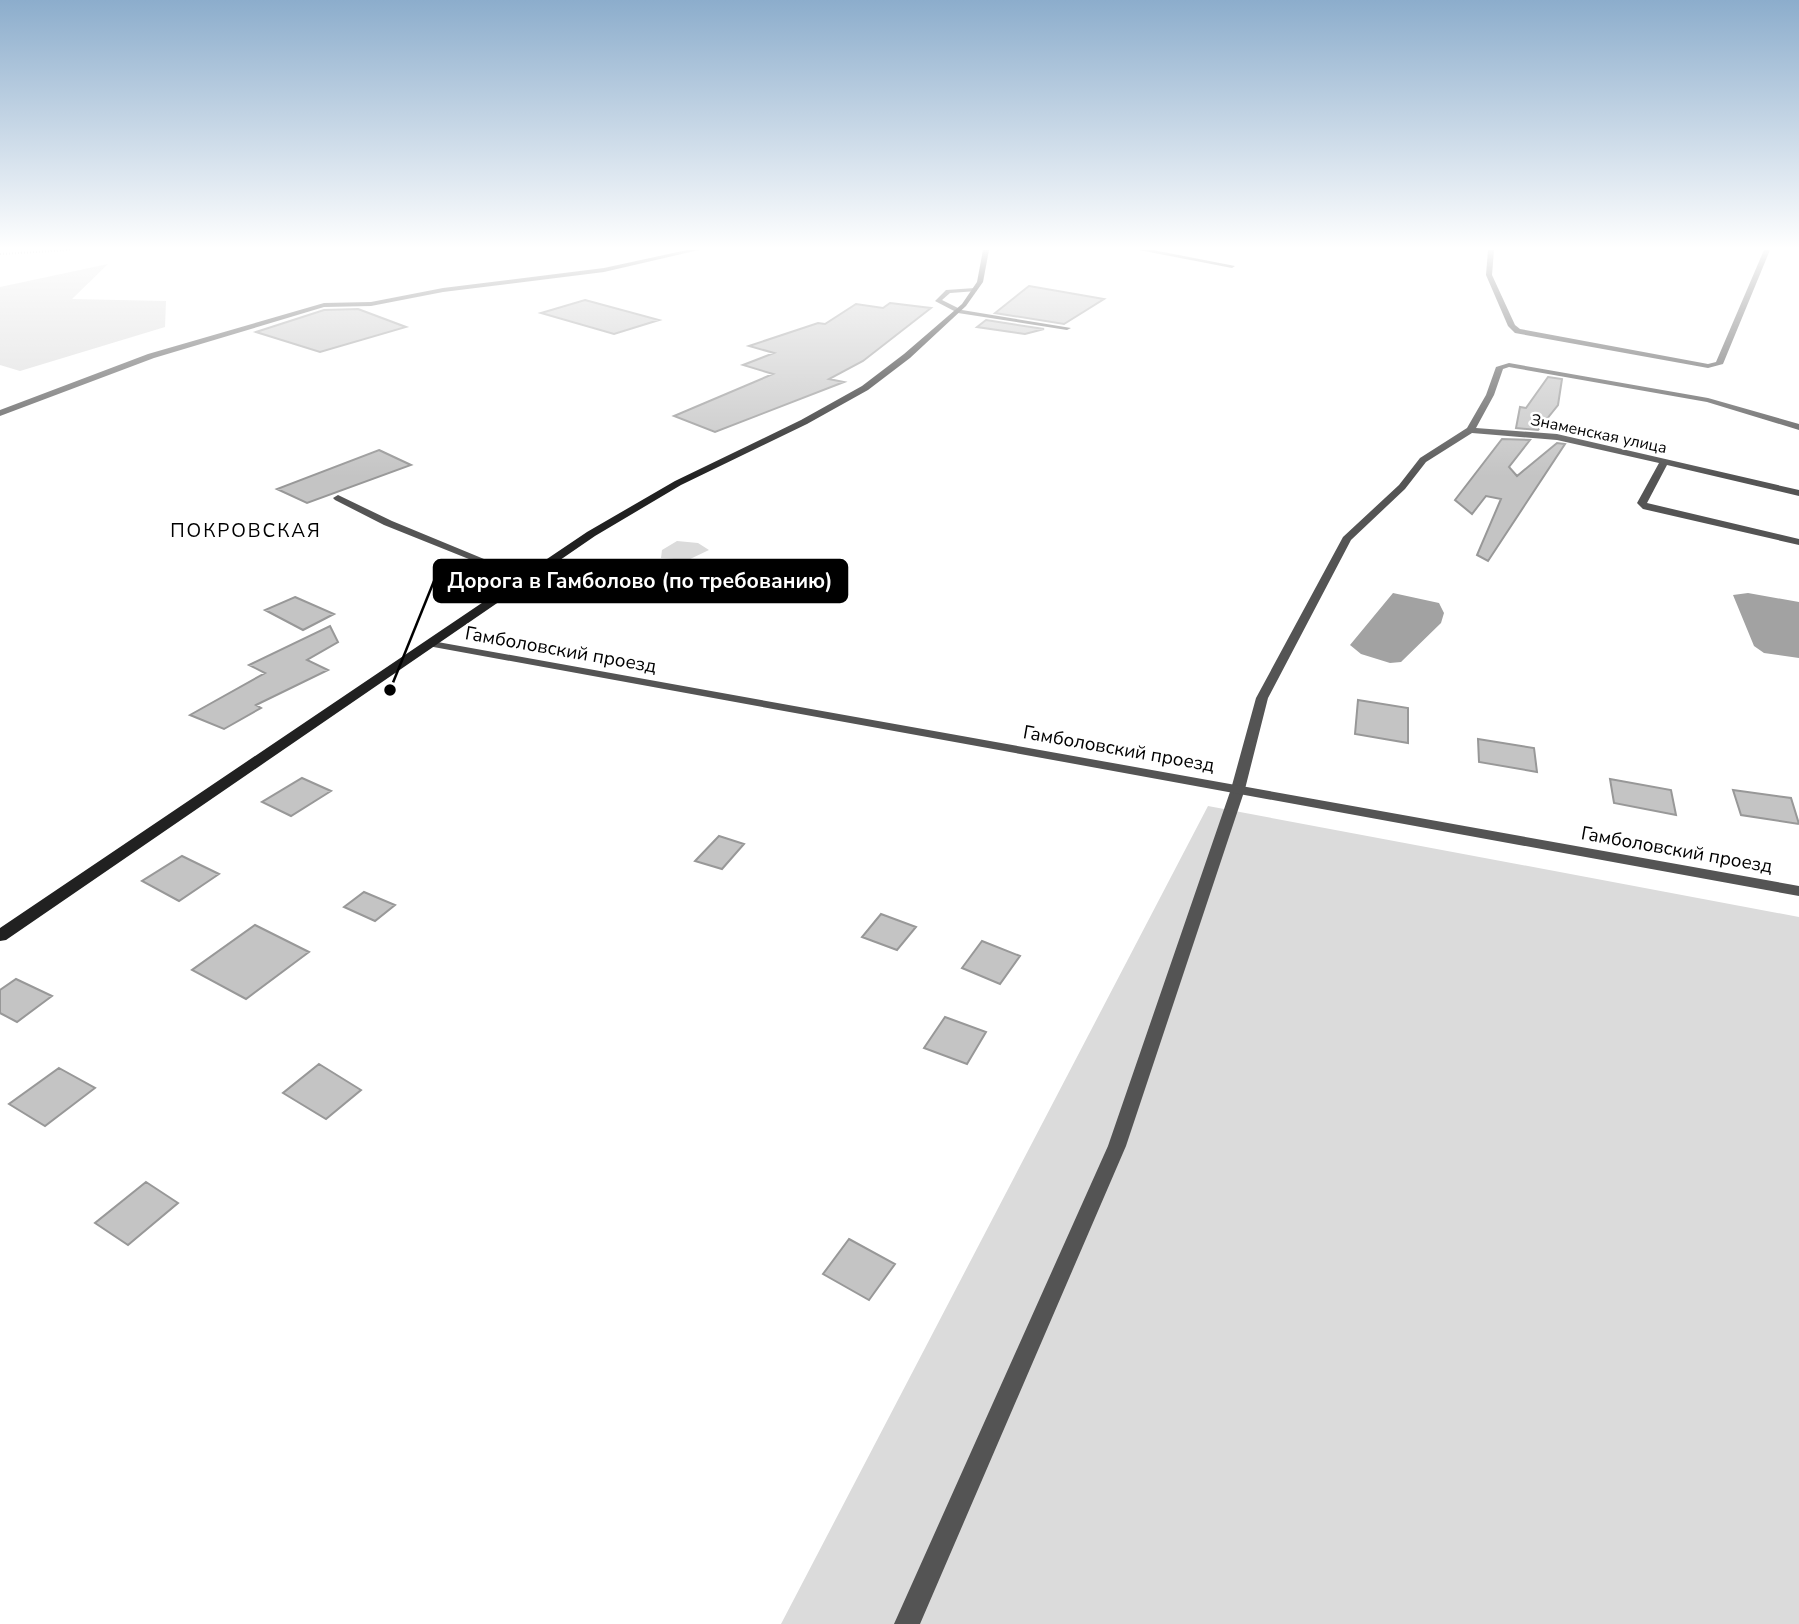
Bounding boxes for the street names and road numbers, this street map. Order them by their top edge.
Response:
street label: Знаменская улица [1529,409,1669,459]
street label: Гамболовский проезд [463,620,659,680]
street label: Гамболовский проезд [1021,719,1217,779]
street label: Гамболовский проезд [1579,820,1775,880]

